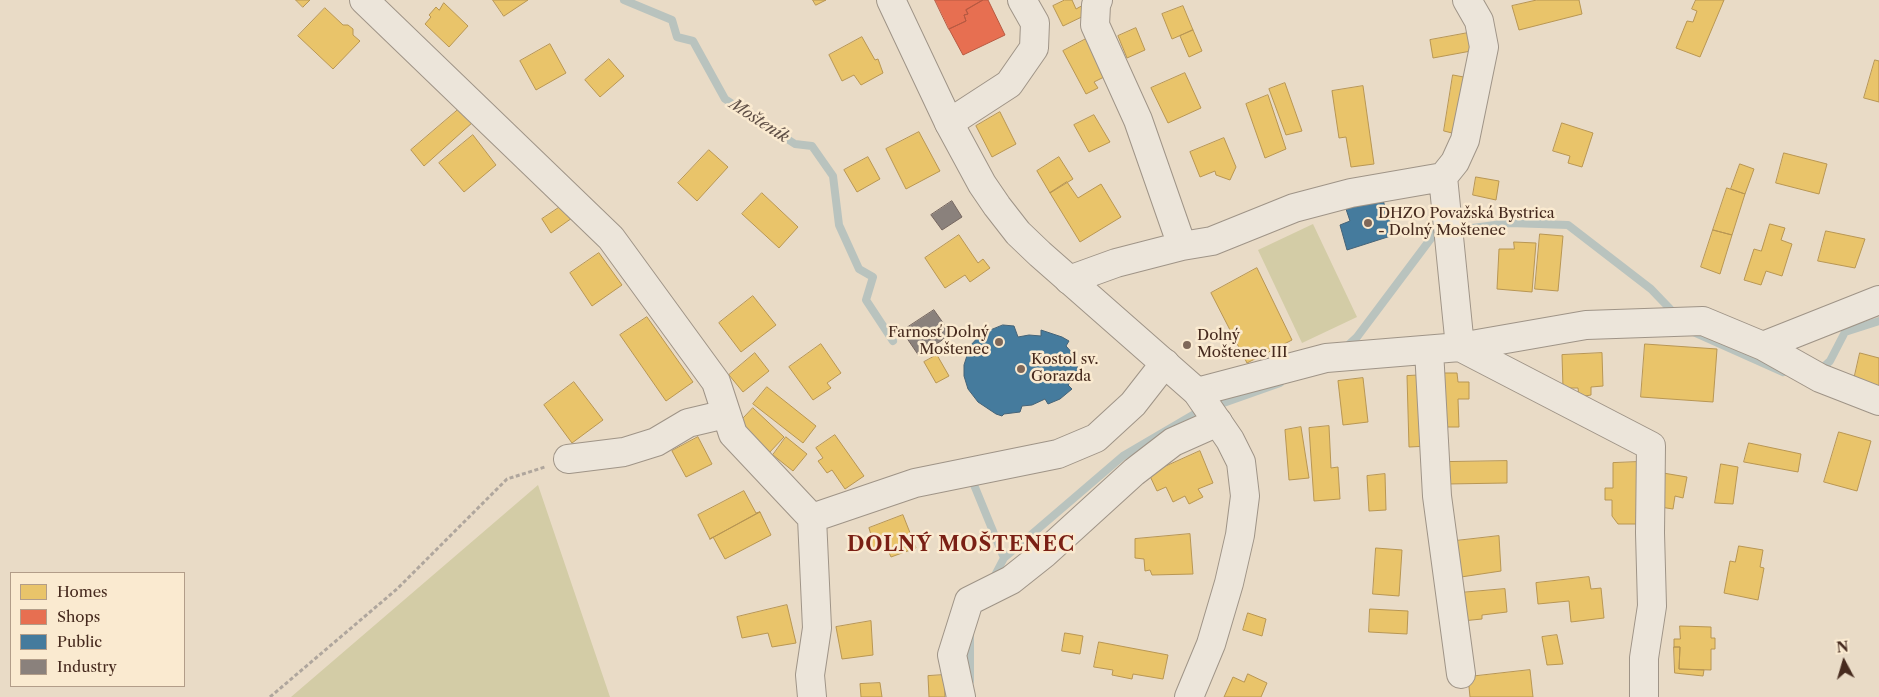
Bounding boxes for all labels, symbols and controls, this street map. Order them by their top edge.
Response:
water label: Mošteník [726,95,792,147]
place label: DHZO Považská Bystrica - Dolný Moštenec [1378,205,1555,240]
marker: DHZO Považská Bystrica - Dolný Moštenec [1362,217,1374,229]
place label: Farnosť Dolný Moštenec [888,324,989,359]
place label: Dolný Moštenec III [1197,327,1288,362]
marker: Farnosť Dolný Moštenec [993,336,1005,348]
marker: Dolný Moštenec III [1181,339,1193,351]
place label: Kostol sv. Gorazda [1031,351,1098,386]
marker: Kostol sv. Gorazda [1015,363,1027,375]
district label: DOLNÝ MOŠTENEC [845,533,1077,557]
legend [10,572,185,687]
text: Homes [57,582,108,601]
text: Shops [57,607,100,626]
text: Public [57,632,102,651]
north arrow [1819,637,1869,687]
text: N [1835,637,1849,657]
text: Industry [57,657,117,676]

